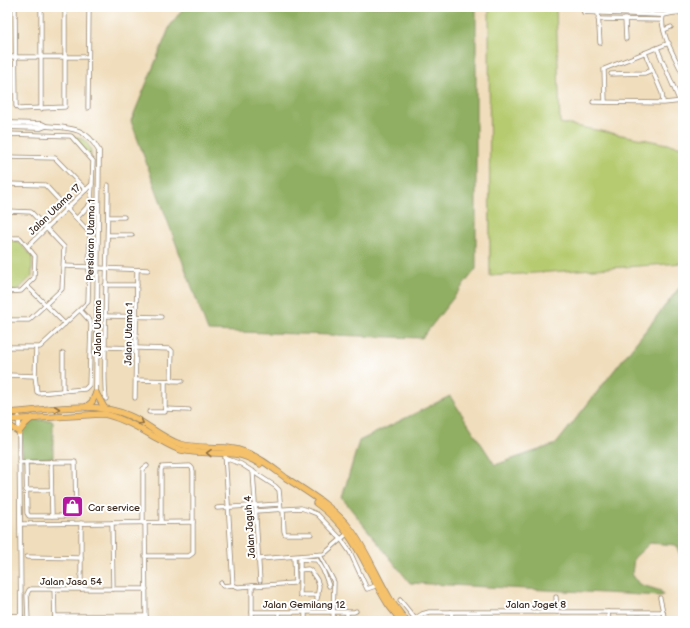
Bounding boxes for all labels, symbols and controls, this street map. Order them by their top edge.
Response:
street label: Jalan Utama 17 [26,182,83,238]
street label: Persiaran Utama 1 [84,199,98,281]
street label: Jalan Utama [92,299,104,356]
street label: Jalan Utama 1 [122,302,136,366]
one-way arrow [54,404,61,413]
one-way arrow [137,417,144,424]
one-way arrow [206,449,212,457]
shop icon: Car service [59,494,85,520]
street label: Jalan Jaguh 4 [242,495,258,559]
place label: Car service [88,502,140,514]
street label: Jalan Jasa 54 [40,576,102,588]
street label: Jalan Gemilang 12 [263,599,345,611]
street label: Jalan Joget 8 [506,599,566,611]

